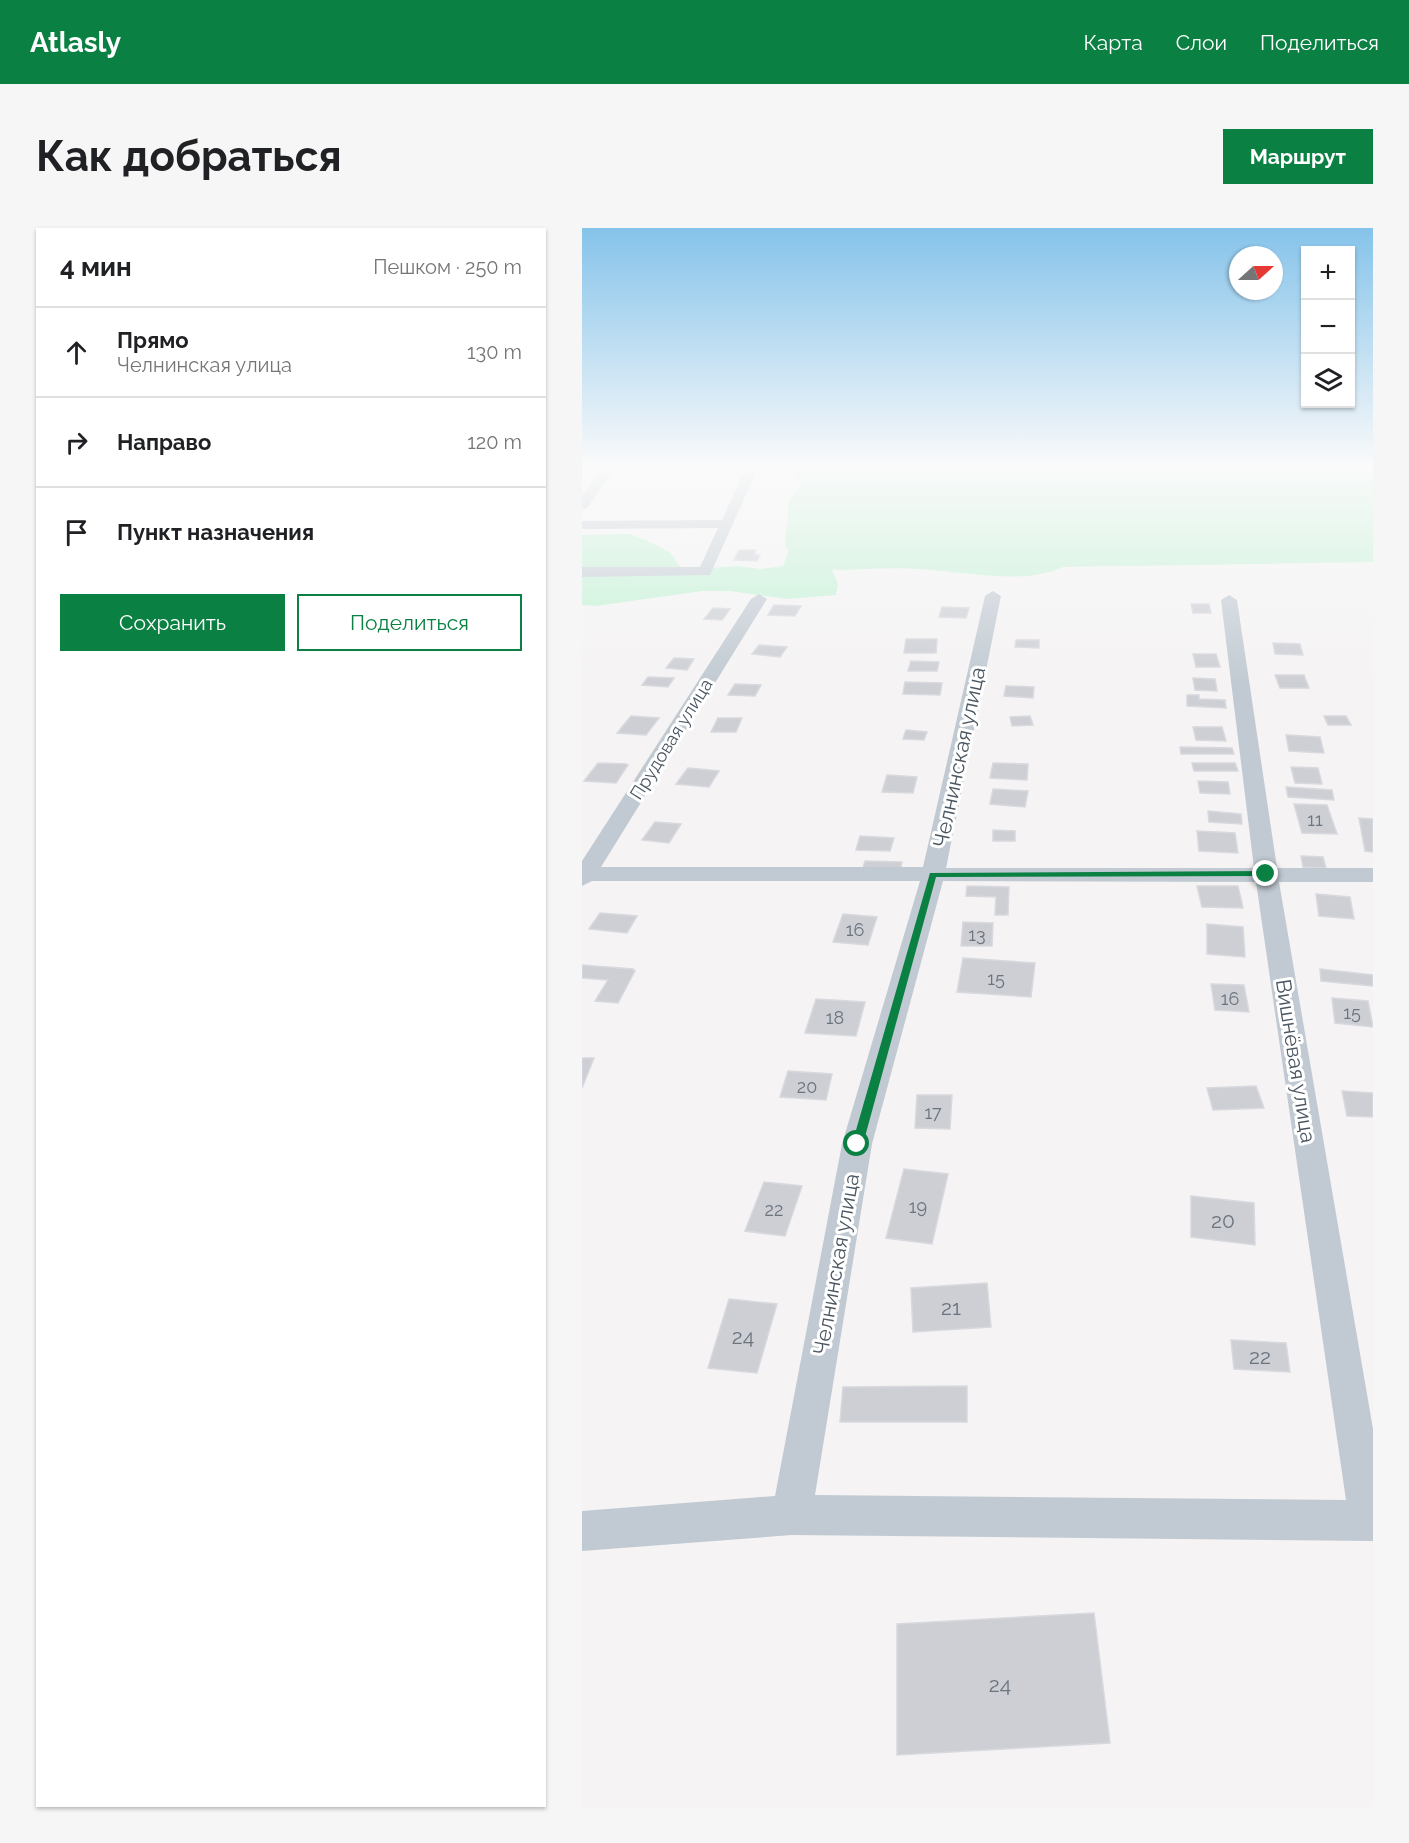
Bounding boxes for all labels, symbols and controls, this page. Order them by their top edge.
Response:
text: Atlasly [30,26,121,59]
text: Карта [1084,30,1143,55]
text: Слои [1176,30,1227,55]
text: Поделиться [1260,30,1379,55]
button: Маршрут [1223,129,1373,184]
text: Как добраться [36,132,342,181]
north arrow [1229,246,1283,300]
map controls [1301,246,1355,408]
button: + [1301,246,1355,300]
text: 4 мин [60,252,132,282]
text: Пешком · 250 m [373,255,522,279]
button: − [1301,300,1355,354]
text: Прямо [117,327,189,353]
icon: ahead [60,336,93,369]
text: 130 m [467,340,522,364]
text: Челнинская улица [117,353,292,377]
button: layers [1301,354,1355,408]
icon: right [60,426,93,459]
text: Направо [117,429,211,455]
text: 120 m [467,430,522,454]
icon: arrive [60,516,93,549]
text: Пункт назначения [117,519,314,545]
button: Сохранить [60,594,285,651]
button: Поделиться [297,594,522,651]
street label: Челнинская улица [928,665,990,849]
street label: Прудовая улица [625,675,717,803]
house number: 11 [1307,809,1323,830]
route end [1252,860,1278,886]
house number: 16 [846,919,864,940]
house number: 13 [968,924,986,945]
house number: 15 [987,968,1005,989]
street label: Вишнёвая улица [1271,977,1321,1145]
house number: 16 [1221,988,1239,1009]
house number: 15 [1343,1002,1361,1023]
house number: 18 [826,1007,844,1028]
house number: 20 [797,1076,817,1097]
house number: 17 [924,1102,942,1123]
route start [843,1130,869,1156]
street label: Челнинская улица [808,1171,864,1357]
house number: 19 [909,1196,927,1217]
house number: 22 [765,1199,783,1220]
house number: 20 [1211,1208,1235,1233]
house number: 21 [941,1295,961,1320]
house number: 24 [732,1324,754,1349]
house number: 22 [1249,1344,1271,1369]
house number: 24 [989,1672,1011,1697]

